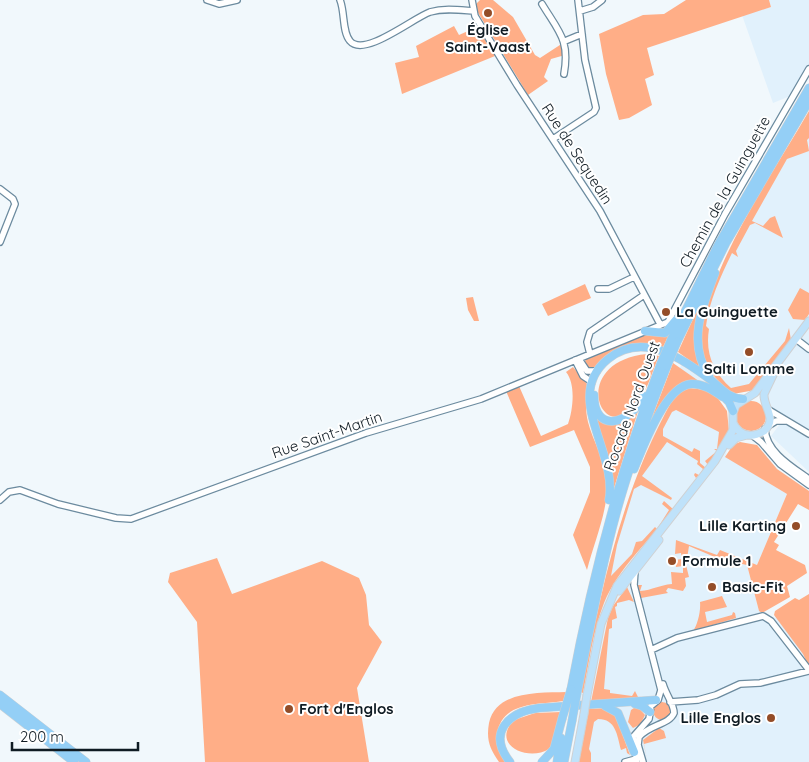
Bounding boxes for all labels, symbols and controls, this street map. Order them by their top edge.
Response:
marker: Église Saint-Vaast [482,7,494,19]
place label: Église Saint-Vaast [445,20,531,56]
street label: Rue de Sequedin [538,100,617,208]
street label: Chemin de la Guinguette [675,113,774,271]
place label: La Guinguette [676,302,778,321]
marker: La Guinguette [660,306,672,318]
street label: Rocade Nord Ouest [599,338,664,473]
marker: Salti Lomme [743,346,755,358]
place label: Salti Lomme [704,359,794,378]
street label: Rue Saint-Martin [269,407,385,462]
place label: Lille Karting [699,516,786,535]
marker: Lille Karting [790,520,802,532]
place label: Formule 1 [682,551,752,570]
marker: Formule 1 [666,555,678,567]
place label: Basic-Fit [722,577,784,596]
marker: Basic-Fit [706,581,718,593]
place label: Fort d'Englos [299,699,394,718]
marker: Fort d'Englos [283,703,295,715]
place label: Lille Englos [680,708,761,727]
marker: Lille Englos [765,712,777,724]
scale bar [12,720,139,752]
text: 200 m [20,727,64,746]

